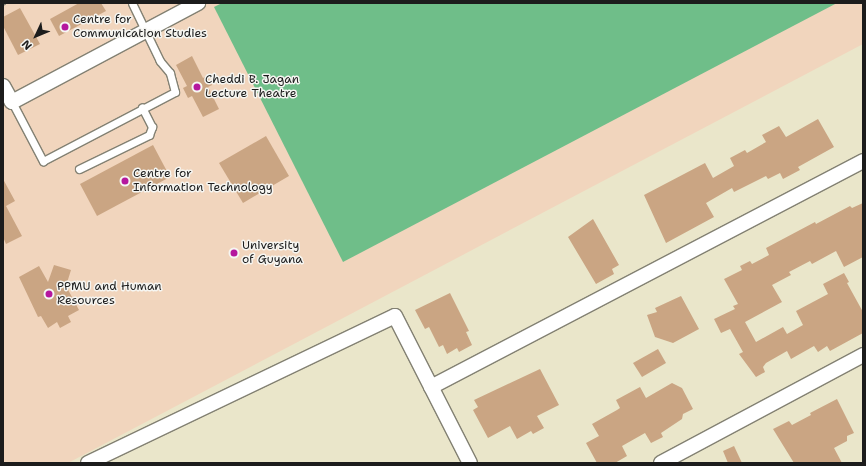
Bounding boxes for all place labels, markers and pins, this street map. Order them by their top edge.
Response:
place label: Centre for Communication Studies [73,13,207,41]
marker: Centre for Communication Studies [60,22,70,32]
place label: Cheddi B. Jagan Lecture Theatre [205,73,299,101]
marker: Cheddi B. Jagan Lecture Theatre [192,82,202,92]
place label: Centre for Information Technology [133,167,273,195]
marker: Centre for Information Technology [120,176,130,186]
place label: University of Guyana [242,239,303,267]
marker: University of Guyana [229,248,239,258]
place label: PPMU and Human Resources [57,280,162,308]
marker: PPMU and Human Resources [44,289,54,299]

